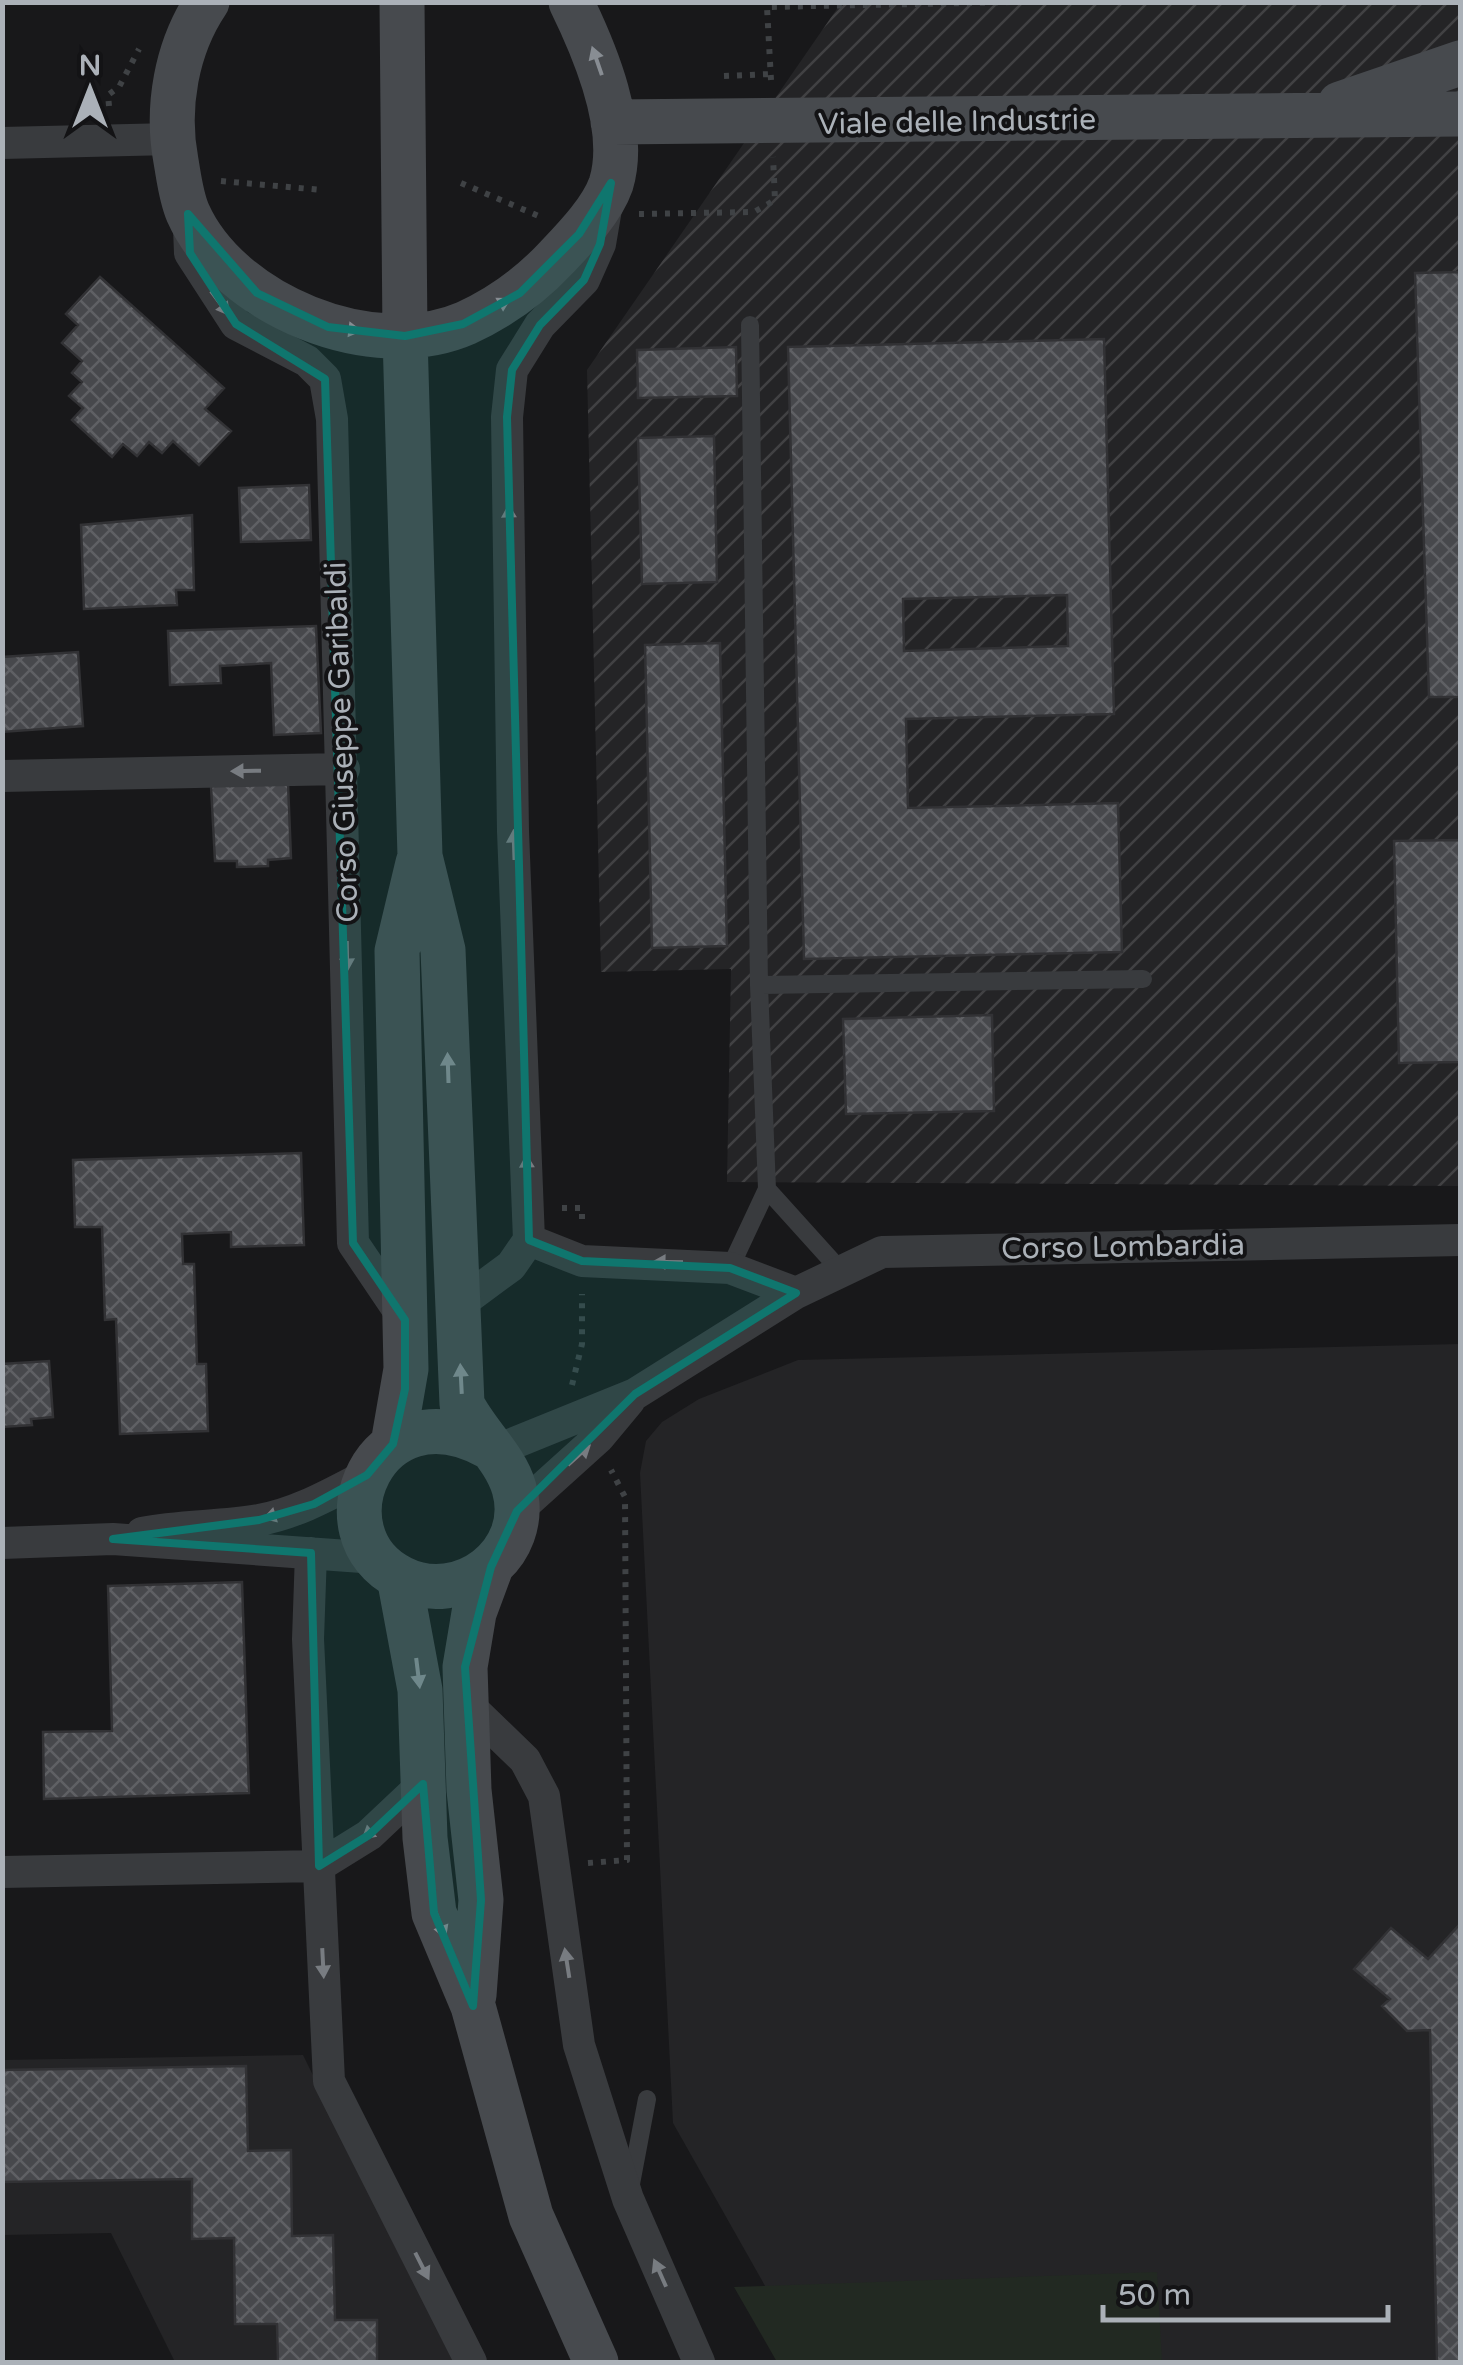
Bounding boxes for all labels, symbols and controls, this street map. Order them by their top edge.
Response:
north arrow [40,40,140,140]
one-way arrow [589,45,604,75]
text: N [79,49,101,83]
street label: Viale delle Industrie [818,101,1096,143]
one-way arrow [209,290,229,316]
one-way arrow [482,297,511,314]
one-way arrow [331,321,363,337]
one-way arrow [500,504,516,536]
street label: Corso Giuseppe Garibaldi [317,561,367,923]
one-way arrow [230,763,262,779]
one-way arrow [505,829,521,861]
one-way arrow [340,940,356,972]
one-way arrow [439,1051,455,1083]
one-way arrow [518,1154,534,1185]
street label: Corso Lombardia [1001,1226,1245,1268]
one-way arrow [652,1254,684,1270]
one-way arrow [453,1362,469,1394]
one-way arrow [567,1444,591,1467]
one-way arrow [263,1507,293,1522]
one-way arrow [410,1657,426,1689]
one-way arrow [361,1818,386,1839]
one-way arrow [433,1910,448,1940]
one-way arrow [315,1947,331,1979]
one-way arrow [559,1947,574,1979]
one-way arrow [414,2251,431,2280]
one-way arrow [652,2258,668,2288]
scale bar [1103,2260,1388,2322]
text: 50 m [1118,2277,1191,2314]

